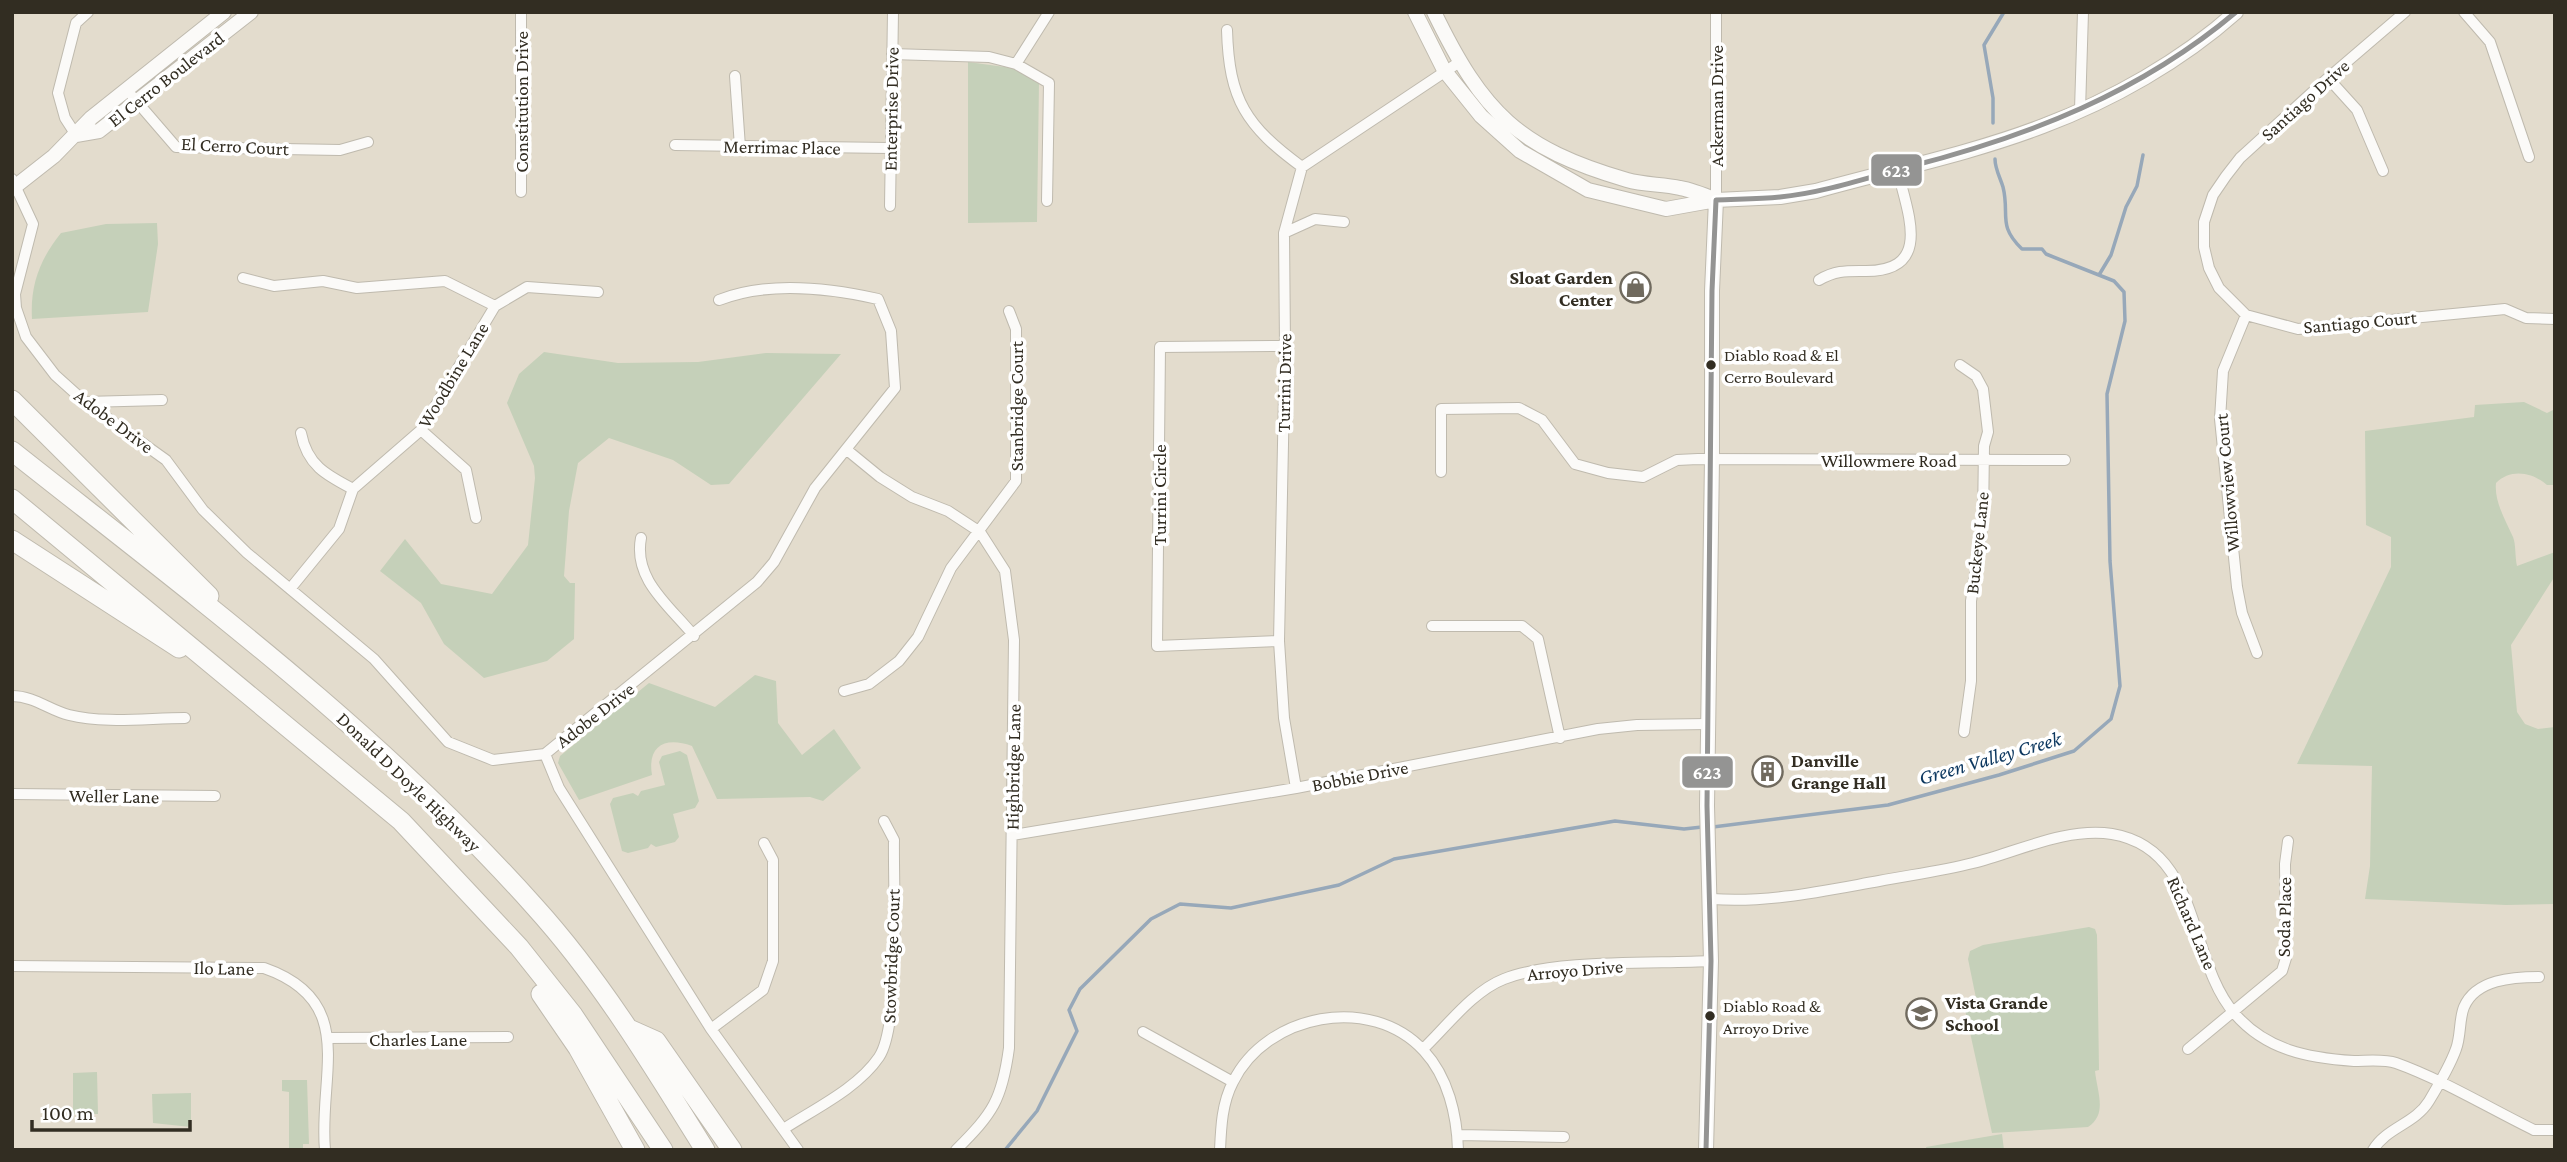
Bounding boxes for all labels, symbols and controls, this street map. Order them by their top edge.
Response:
street label: El Cerro Boulevard [104,27,228,131]
street label: Constitution Drive [511,31,532,173]
street label: Ackerman Drive [1706,45,1727,167]
street label: Enterprise Drive [879,47,903,171]
street label: Santiago Drive [2257,55,2353,145]
street label: El Cerro Court [180,133,290,159]
street label: Merrimac Place [723,135,841,159]
line badge: 623 [1870,153,1923,187]
text: 623 [1882,160,1910,181]
place label: Sloat Garden Center [1510,267,1613,310]
shop icon: Sloat Garden Center [1619,271,1653,305]
street label: Santiago Court [2302,307,2418,337]
street label: Woodbine Lane [413,319,493,431]
street label: Turrini Drive [1273,333,1295,433]
street label: Stanbridge Court [1006,340,1027,471]
place label: Diablo Road & El Cerro Boulevard [1724,346,1839,387]
marker: Diablo Road & El Cerro Boulevard [1704,358,1718,372]
street label: Adobe Drive [70,385,158,457]
street label: Willowview Court [2210,412,2244,553]
street label: Turrini Circle [1149,444,1170,546]
street label: Willowmere Road [1821,450,1957,471]
street label: Buckeye Lane [1961,491,1993,595]
street label: Adobe Drive [552,678,638,752]
street label: Highbridge Lane [1001,704,1025,830]
street label: Donald D Doyle Highway [333,708,485,856]
water label: Green Valley Creek [1916,726,2065,790]
place label: Danville Grange Hall [1791,750,1886,793]
building icon: Danville Grange Hall [1751,754,1785,788]
line badge: 623 [1681,755,1734,789]
street label: Bobbie Drive [1310,756,1410,796]
text: 623 [1693,762,1721,783]
street label: Weller Lane [69,785,159,807]
street label: Richard Lane [2163,873,2221,973]
street label: Soda Place [2273,877,2295,957]
street label: Stowbridge Court [878,888,904,1024]
street label: Arroyo Drive [1526,955,1624,985]
street label: Ilo Lane [194,957,254,979]
place label: Vista Grande School [1944,992,2048,1035]
school or university icon: Vista Grande School [1905,996,1939,1030]
place label: Diablo Road & Arroyo Drive [1723,997,1822,1038]
marker: Diablo Road & Arroyo Drive [1703,1009,1717,1023]
street label: Charles Lane [369,1029,467,1050]
scale bar [32,1088,189,1132]
text: 100 m [42,1101,94,1125]

